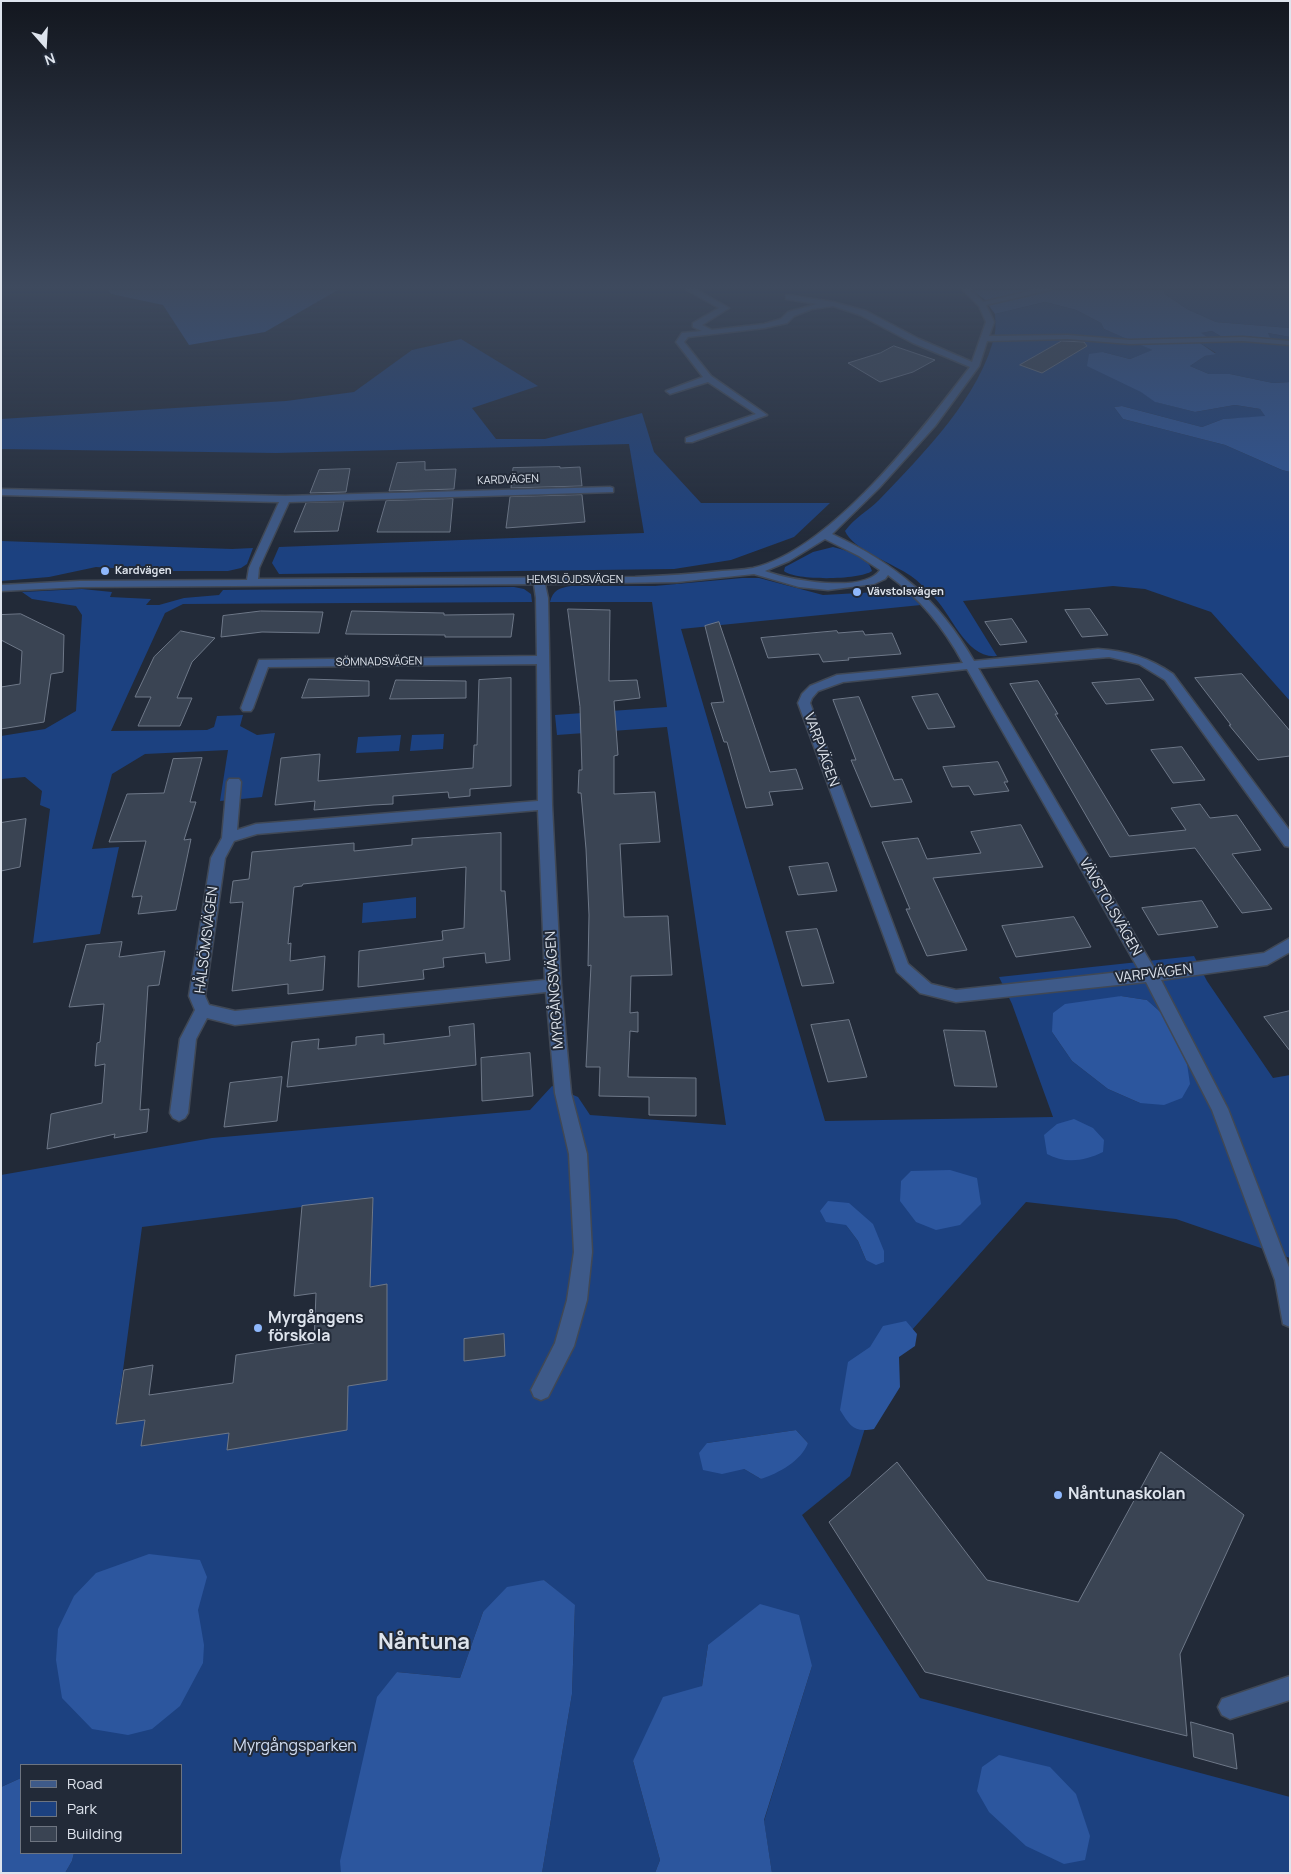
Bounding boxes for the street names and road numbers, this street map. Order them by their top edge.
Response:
street label: KARDVÄGEN [477,472,539,488]
street label: HEMSLÖJDSVÄGEN [527,573,623,587]
street label: SÖMNADSVÄGEN [336,655,422,669]
street label: VARPVÄGEN [800,711,842,789]
street label: VÄVSTOLSVÄGEN [1075,855,1145,959]
street label: HÅLSÖMSVÄGEN [192,885,222,995]
street label: MYRGÅNGSVÄGEN [543,930,567,1050]
street label: VARPVÄGEN [1115,961,1193,987]

